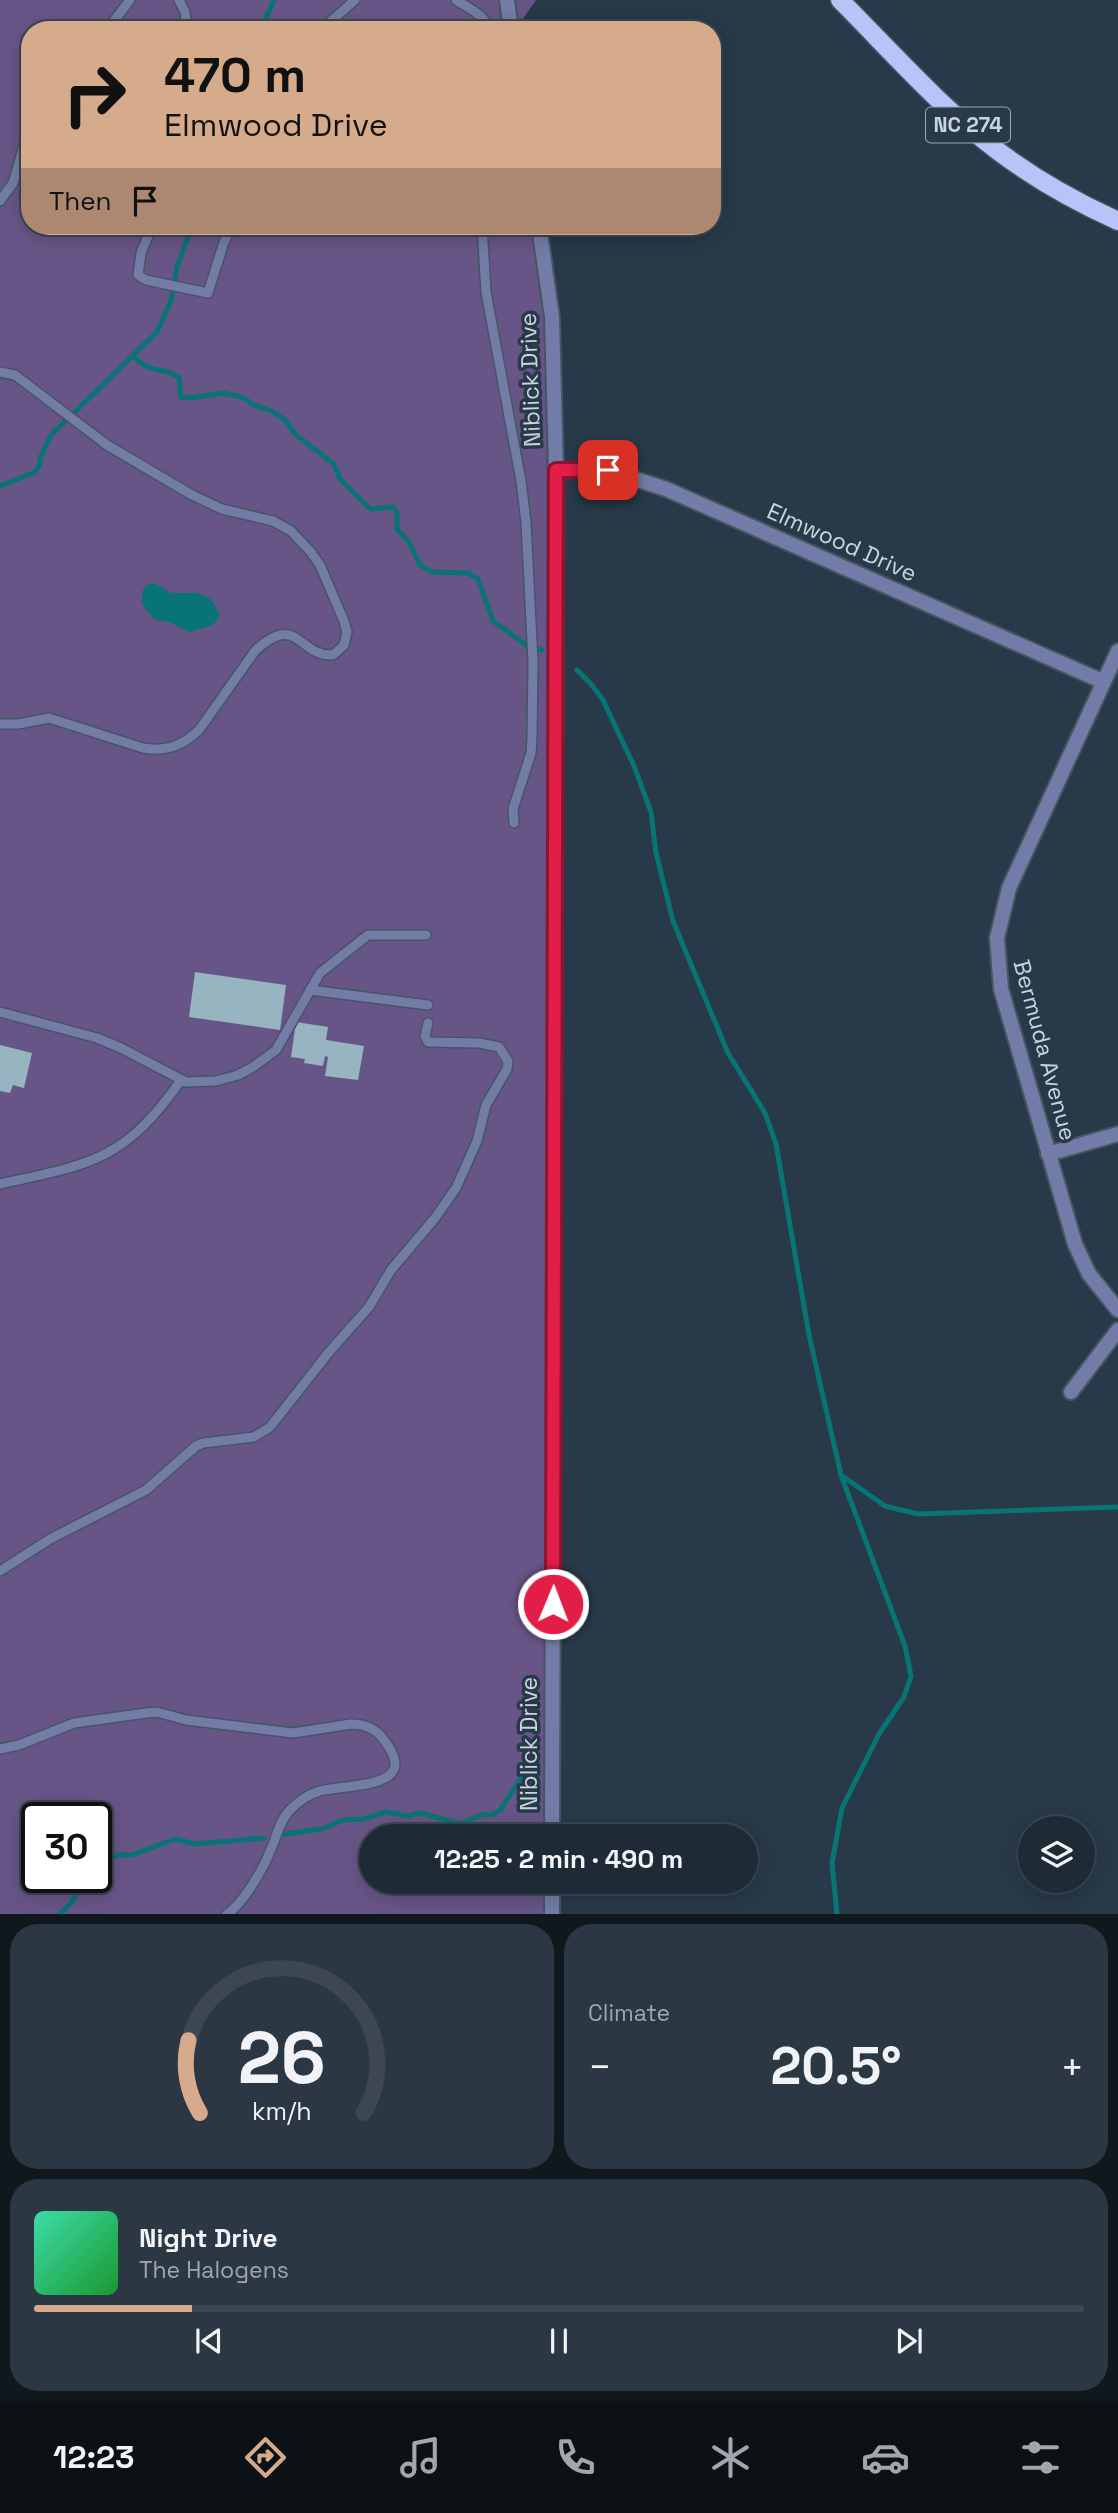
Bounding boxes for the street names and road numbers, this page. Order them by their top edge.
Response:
road number: NC 274 [926,108,1010,142]
street label: Niblick Drive [513,312,547,448]
street label: Elmwood Drive [762,496,922,588]
street label: Bermuda Avenue [1006,956,1084,1144]
street label: Niblick Drive [514,1677,544,1811]

